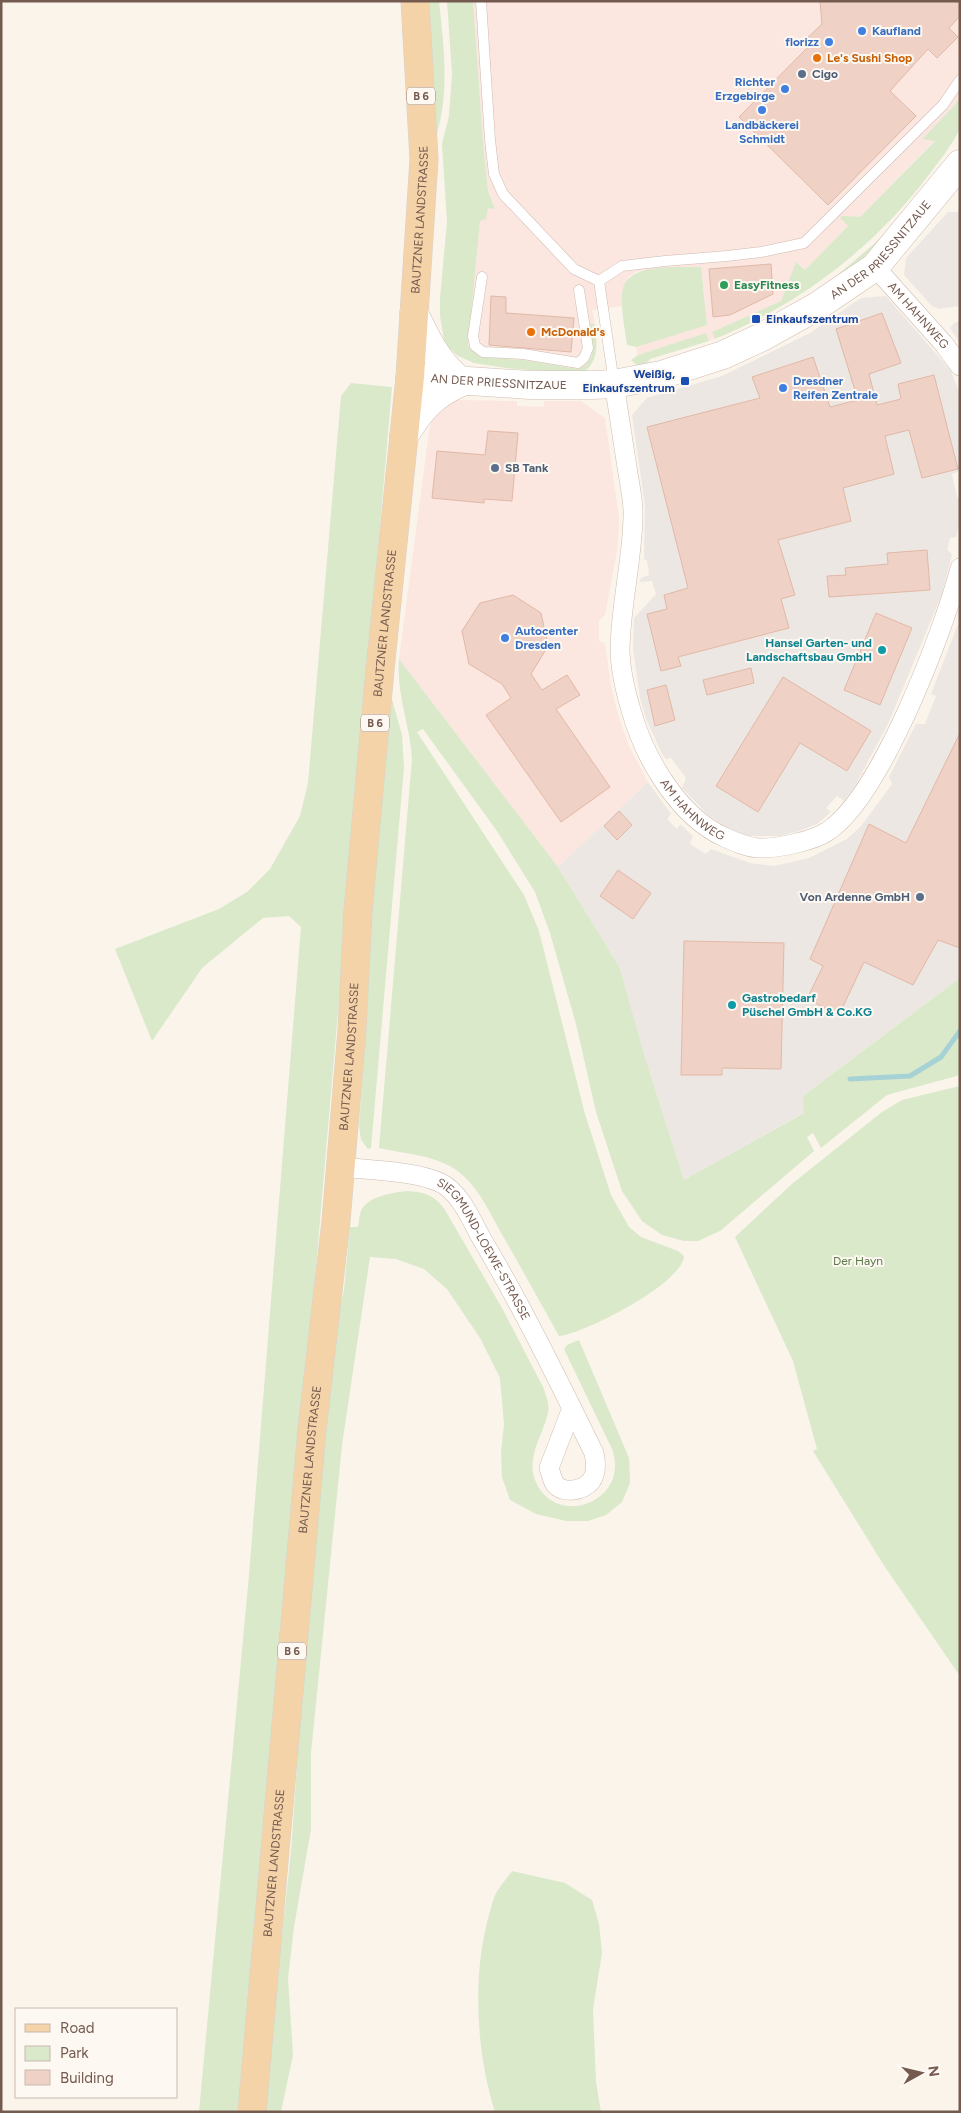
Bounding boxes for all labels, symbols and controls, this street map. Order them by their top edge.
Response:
place label: Kaufland [872,24,921,38]
marker: Kaufland [856,25,868,37]
place label: florizz [785,35,819,49]
marker: florizz [823,36,835,48]
place label: Le's Sushi Shop [827,51,912,65]
marker: Le's Sushi Shop [811,52,823,64]
place label: Cigo [812,67,838,81]
marker: Cigo [796,68,808,80]
place label: Richter Erzgebirge [715,75,775,103]
marker: Richter Erzgebirge [779,83,791,95]
road number: B 6 [407,88,435,104]
marker: Landbäckerei Schmidt [756,104,768,116]
place label: Landbäckerei Schmidt [725,118,799,146]
street label: BAUTZNER LANDSTRASSE [408,145,431,294]
street label: AN DER PRIESSNITZAUE [828,198,934,302]
place label: EasyFitness [734,278,800,292]
marker: EasyFitness [718,279,730,291]
street label: AM HAHNWEG [885,279,952,351]
place label: Einkaufszentrum [766,312,859,326]
marker: Einkaufszentrum [750,313,762,325]
place label: McDonald's [541,325,605,339]
marker: McDonald's [525,326,537,338]
place label: Weißig, Einkaufszentrum [582,367,675,395]
street label: AN DER PRIESSNITZAUE [430,371,567,392]
place label: Dresdner Reifen Zentrale [793,374,878,402]
marker: Weißig, Einkaufszentrum [679,375,691,387]
marker: Dresdner Reifen Zentrale [777,382,789,394]
place label: SB Tank [505,461,549,475]
marker: SB Tank [489,462,501,474]
street label: BAUTZNER LANDSTRASSE [371,548,399,698]
place label: Autocenter Dresden [515,624,578,652]
marker: Autocenter Dresden [499,632,511,644]
place label: Hansel Garten- und Landschaftsbau GmbH [746,636,872,664]
marker: Hansel Garten- und Landschaftsbau GmbH [876,644,888,656]
road number: B 6 [361,714,389,731]
street label: AM HAHNWEG [657,776,727,843]
place label: Von Ardenne GmbH [800,890,910,904]
marker: Von Ardenne GmbH [914,891,926,903]
street label: BAUTZNER LANDSTRASSE [337,982,361,1131]
place label: Gastrobedarf Püschel GmbH & Co.KG [742,991,872,1019]
marker: Gastrobedarf Püschel GmbH & Co.KG [726,999,738,1011]
street label: SIEGMUND-LOEWE-STRASSE [435,1175,533,1322]
park label: Der Hayn [833,1254,883,1268]
street label: BAUTZNER LANDSTRASSE [296,1385,324,1534]
road number: B 6 [278,1642,306,1660]
street label: BAUTZNER LANDSTRASSE [260,1788,287,1938]
legend [15,2008,178,2098]
text: Road [60,2019,95,2037]
text: Park [60,2044,89,2062]
north arrow [896,2048,946,2098]
text: N [924,2065,943,2078]
text: Building [60,2069,114,2087]

